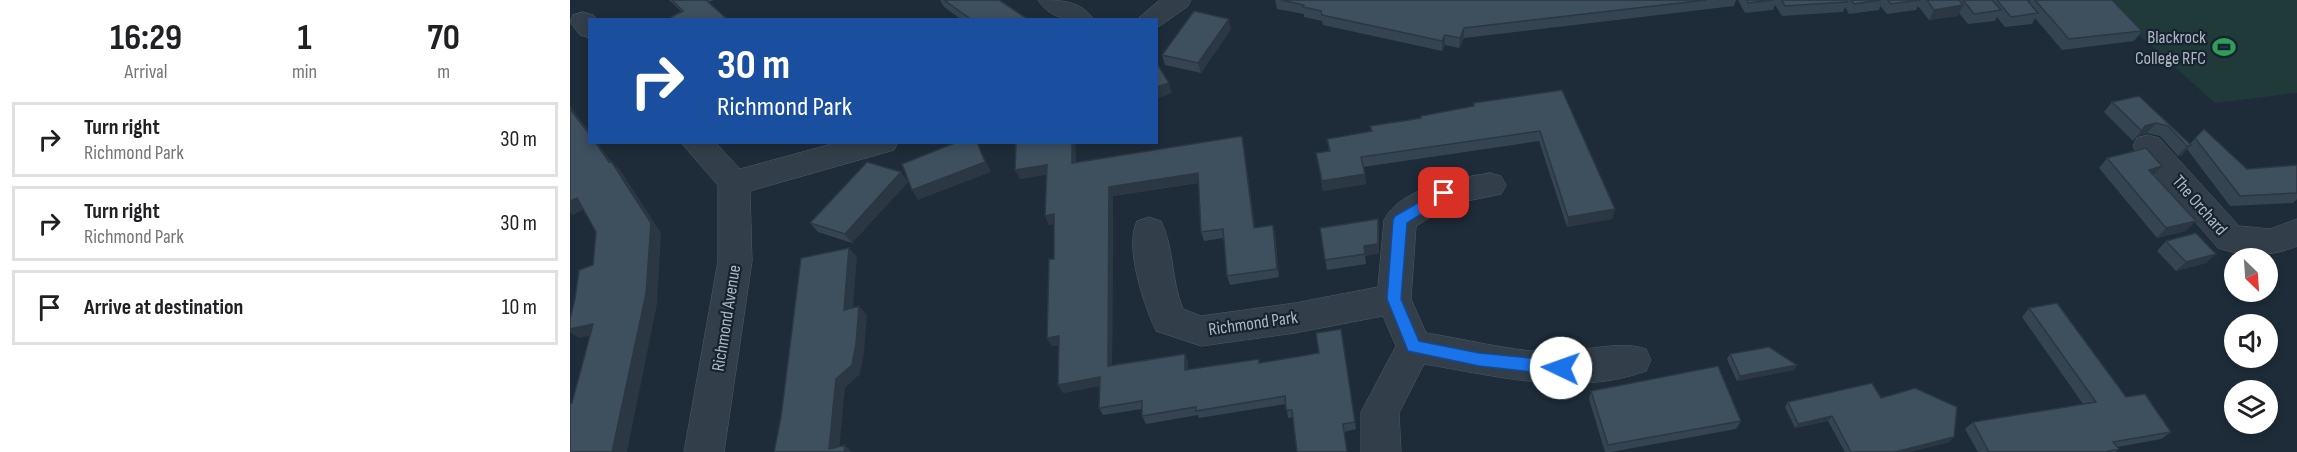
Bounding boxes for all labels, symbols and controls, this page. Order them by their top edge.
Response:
text: 16:29 [110,17,182,60]
text: 1 [298,17,312,60]
text: 70 [427,17,460,60]
place label: Blackrock College RFC [2135,27,2206,69]
sports icon: Blackrock College RFC [2211,34,2237,60]
text: 30 m [717,40,790,91]
icon: right [618,42,696,120]
text: Arrival [125,60,168,84]
text: min [292,60,317,84]
text: m [437,60,450,84]
text: Richmond Park [717,91,852,123]
text: Turn right [84,114,160,141]
icon: right [33,123,66,156]
text: 30 m [500,126,537,153]
text: Richmond Park [84,141,184,165]
pin [1418,167,1469,218]
street label: The Orchard [2168,171,2231,240]
icon: arrive [1427,176,1460,209]
text: Turn right [84,198,160,225]
icon: right [33,207,66,240]
text: 30 m [500,210,537,237]
text: Richmond Park [84,225,184,249]
north arrow [2224,248,2278,302]
map controls [2224,248,2278,434]
street label: Richmond Avenue [708,263,745,373]
icon: arrive [33,291,66,324]
text: Arrive at destination [84,294,243,321]
text: 10 m [502,294,537,321]
street label: Richmond Park [1207,307,1299,340]
button: sound [2224,314,2278,368]
position arrow [1529,336,1593,400]
button: layers [2224,380,2278,434]

